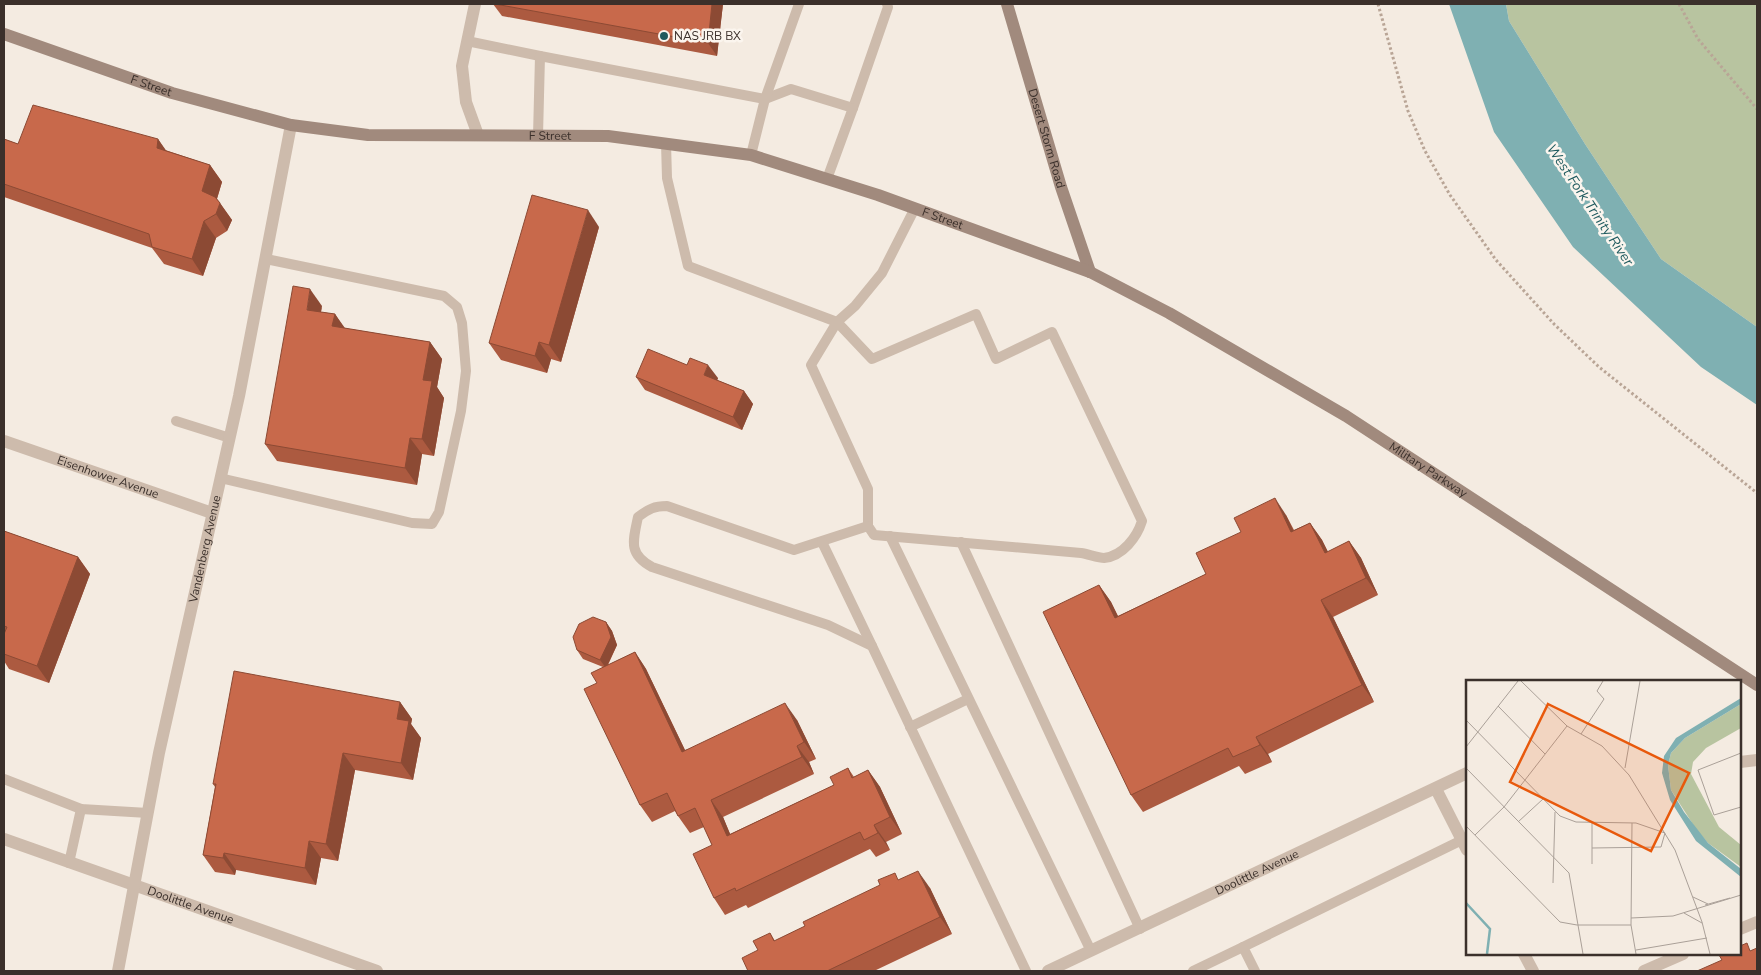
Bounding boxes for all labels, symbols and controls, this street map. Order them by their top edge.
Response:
place label: NAS JRB BX [674,28,741,44]
marker: NAS JRB BX [658,30,670,42]
street label: F Street [129,71,175,101]
street label: Desert Storm Road [1024,87,1069,190]
street label: F Street [529,128,572,144]
water label: West Fork Trinity River [1542,140,1638,270]
street label: F Street [920,204,966,233]
street label: Military Parkway [1386,438,1471,502]
street label: Eisenhower Avenue [55,452,161,502]
street label: Vandenberg Avenue [185,494,225,605]
inset map [1466,680,1741,955]
street label: Doolittle Avenue [1212,846,1301,899]
street label: Doolittle Avenue [145,882,236,928]

